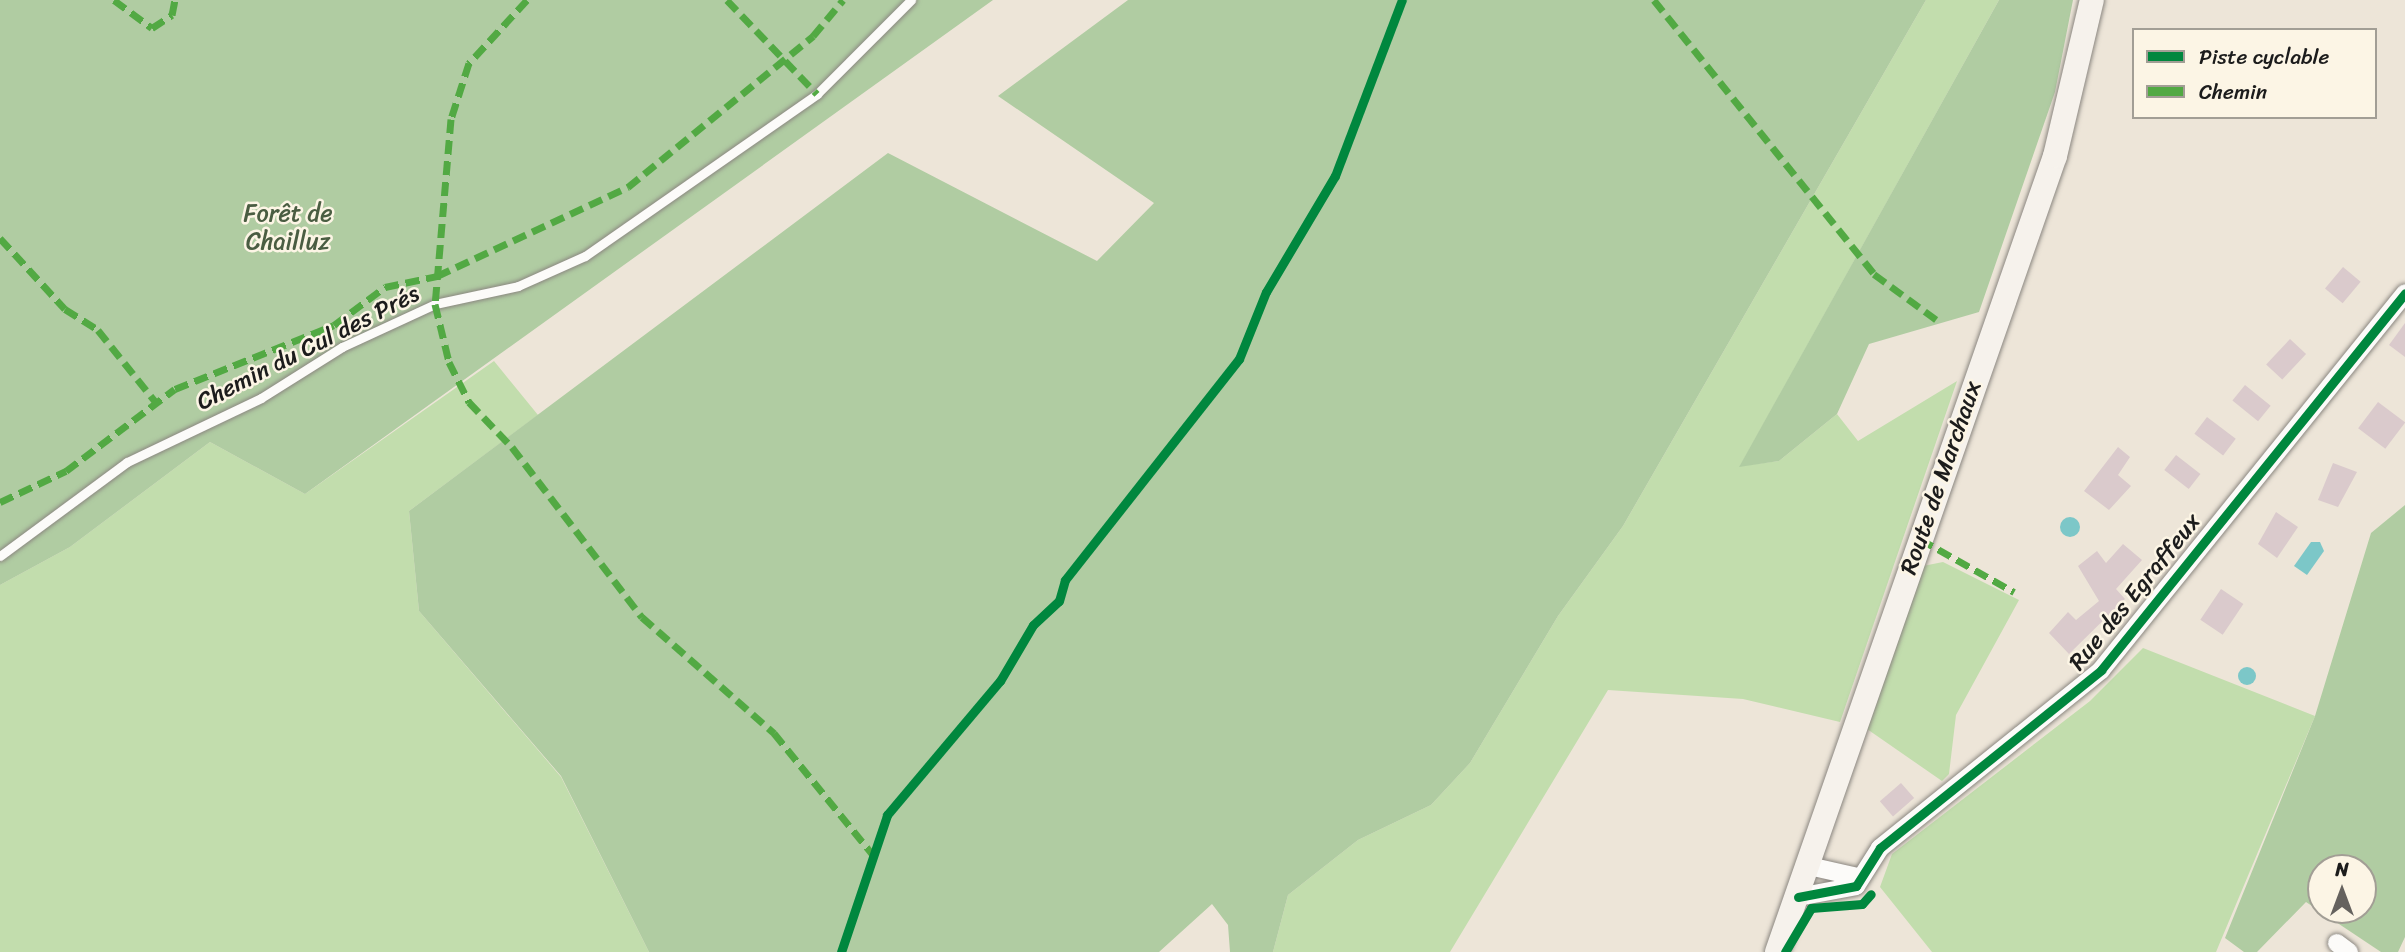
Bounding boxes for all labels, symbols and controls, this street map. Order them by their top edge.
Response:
legend [2132,28,2377,119]
text: Piste cyclable [2199,38,2329,76]
text: Chemin [2199,73,2267,111]
park label: Forêt de Chailluz [243,200,333,256]
street label: Chemin du Cul des Prés [191,279,425,417]
street label: Route de Marchaux [1894,378,1988,578]
street label: Rue des Egraffeux [2063,507,2207,677]
text: N [2335,853,2349,886]
north arrow [2307,854,2377,924]

